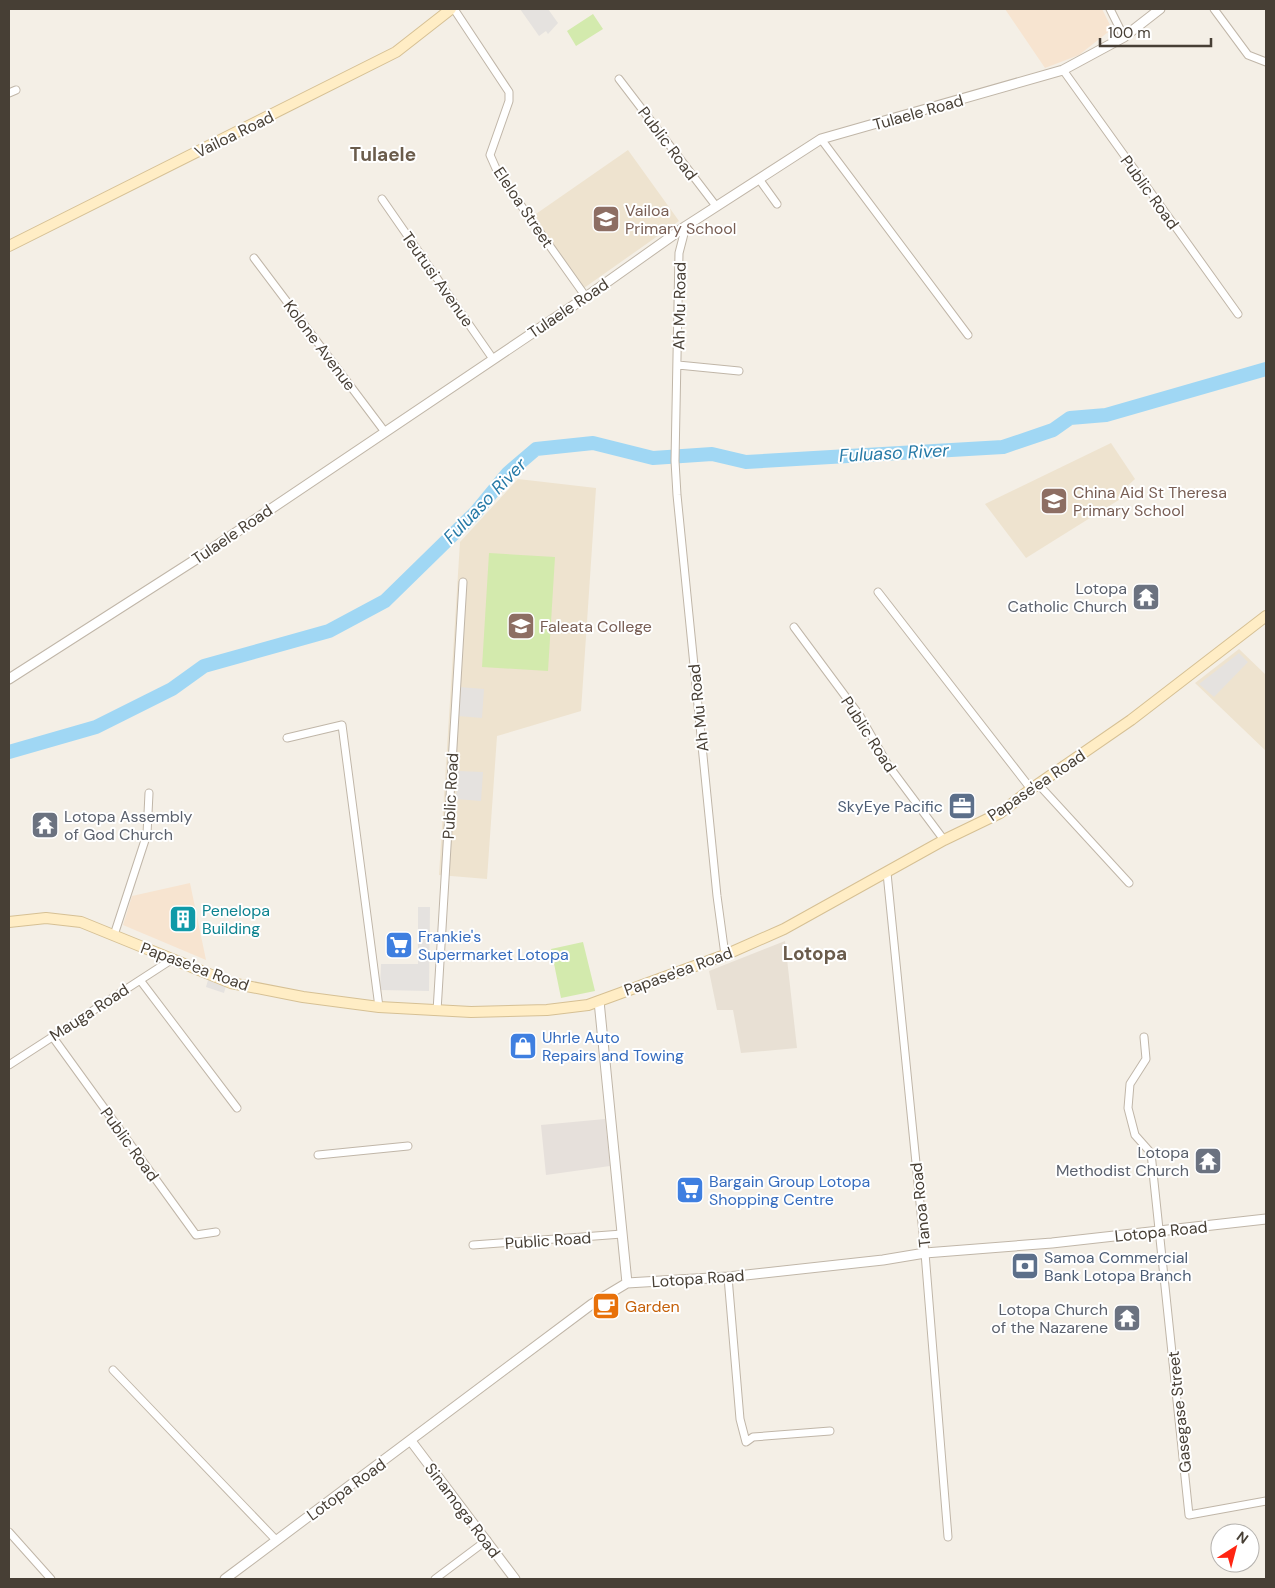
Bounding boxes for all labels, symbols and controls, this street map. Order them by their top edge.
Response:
scale bar [1100,15,1211,47]
text: 100 m [1108,23,1151,43]
street label: Tulaele Road [871,90,966,135]
street label: Public Road [633,102,702,184]
street label: Vailoa Road [191,106,277,163]
district label: Tulaele [350,142,416,167]
street label: Public Road [1116,151,1184,233]
street label: Eleloa Street [489,163,558,252]
place label: Vailoa Primary School [625,200,736,239]
school or university icon: Vailoa Primary School [591,204,621,234]
street label: Teutusi Avenue [397,228,478,331]
street label: Ah Mu Road [668,262,691,350]
street label: Tulaele Road [524,274,613,343]
street label: Kolone Avenue [279,296,361,395]
water label: Fuluaso River [838,438,951,468]
water label: Fuluaso River [438,452,533,549]
place label: China Aid St Theresa Primary School [1073,482,1227,521]
school or university icon: China Aid St Theresa Primary School [1039,486,1069,516]
street label: Tulaele Road [188,500,277,569]
place label: Lotopa Catholic Church [1007,578,1127,617]
temple icon: Lotopa Catholic Church [1131,582,1161,612]
school or university icon: Faleata College [506,611,536,641]
place label: Faleata College [540,616,652,637]
street label: Ah Mu Road [683,663,714,753]
street label: Public Road [836,692,901,776]
street label: Papase'ea Road [983,745,1089,826]
street label: Public Road [438,752,463,840]
office icon: SkyEye Pacific [947,791,977,821]
place label: SkyEye Pacific [837,796,943,817]
place label: Lotopa Assembly of God Church [64,806,192,845]
temple icon: Lotopa Assembly of God Church [30,810,60,840]
place label: Penelopa Building [202,900,270,939]
building icon: Penelopa Building [168,904,198,934]
place label: Frankie's Supermarket Lotopa [418,926,569,965]
supermarket icon: Frankie's Supermarket Lotopa [384,930,414,960]
street label: Papase'ea Road [138,937,252,996]
district label: Lotopa [783,941,847,966]
street label: Papase'ea Road [621,942,735,1001]
street label: Mauga Road [46,979,133,1046]
place label: Uhrle Auto Repairs and Towing [542,1027,684,1066]
shop icon: Uhrle Auto Repairs and Towing [508,1031,538,1061]
street label: Public Road [96,1103,164,1185]
place label: Lotopa Methodist Church [1056,1142,1189,1181]
temple icon: Lotopa Methodist Church [1193,1146,1223,1176]
street label: Tanoa Road [906,1161,935,1249]
place label: Bargain Group Lotopa Shopping Centre [709,1171,870,1210]
supermarket icon: Bargain Group Lotopa Shopping Centre [675,1175,705,1205]
street label: Lotopa Road [1114,1216,1208,1247]
street label: Public Road [504,1227,592,1254]
place label: Samoa Commercial Bank Lotopa Branch [1044,1247,1191,1286]
bank icon: Samoa Commercial Bank Lotopa Branch [1010,1251,1040,1281]
street label: Lotopa Road [651,1265,745,1292]
cafe icon: Garden [591,1291,621,1321]
place label: Garden [625,1296,680,1317]
place label: Lotopa Church of the Nazarene [991,1299,1108,1338]
temple icon: Lotopa Church of the Nazarene [1112,1303,1142,1333]
street label: Gasegase Street [1163,1350,1196,1474]
street label: Lotopa Road [302,1454,390,1525]
street label: Sinamoga Road [420,1459,505,1562]
north arrow [1210,1523,1260,1573]
text: N [1233,1527,1252,1548]

